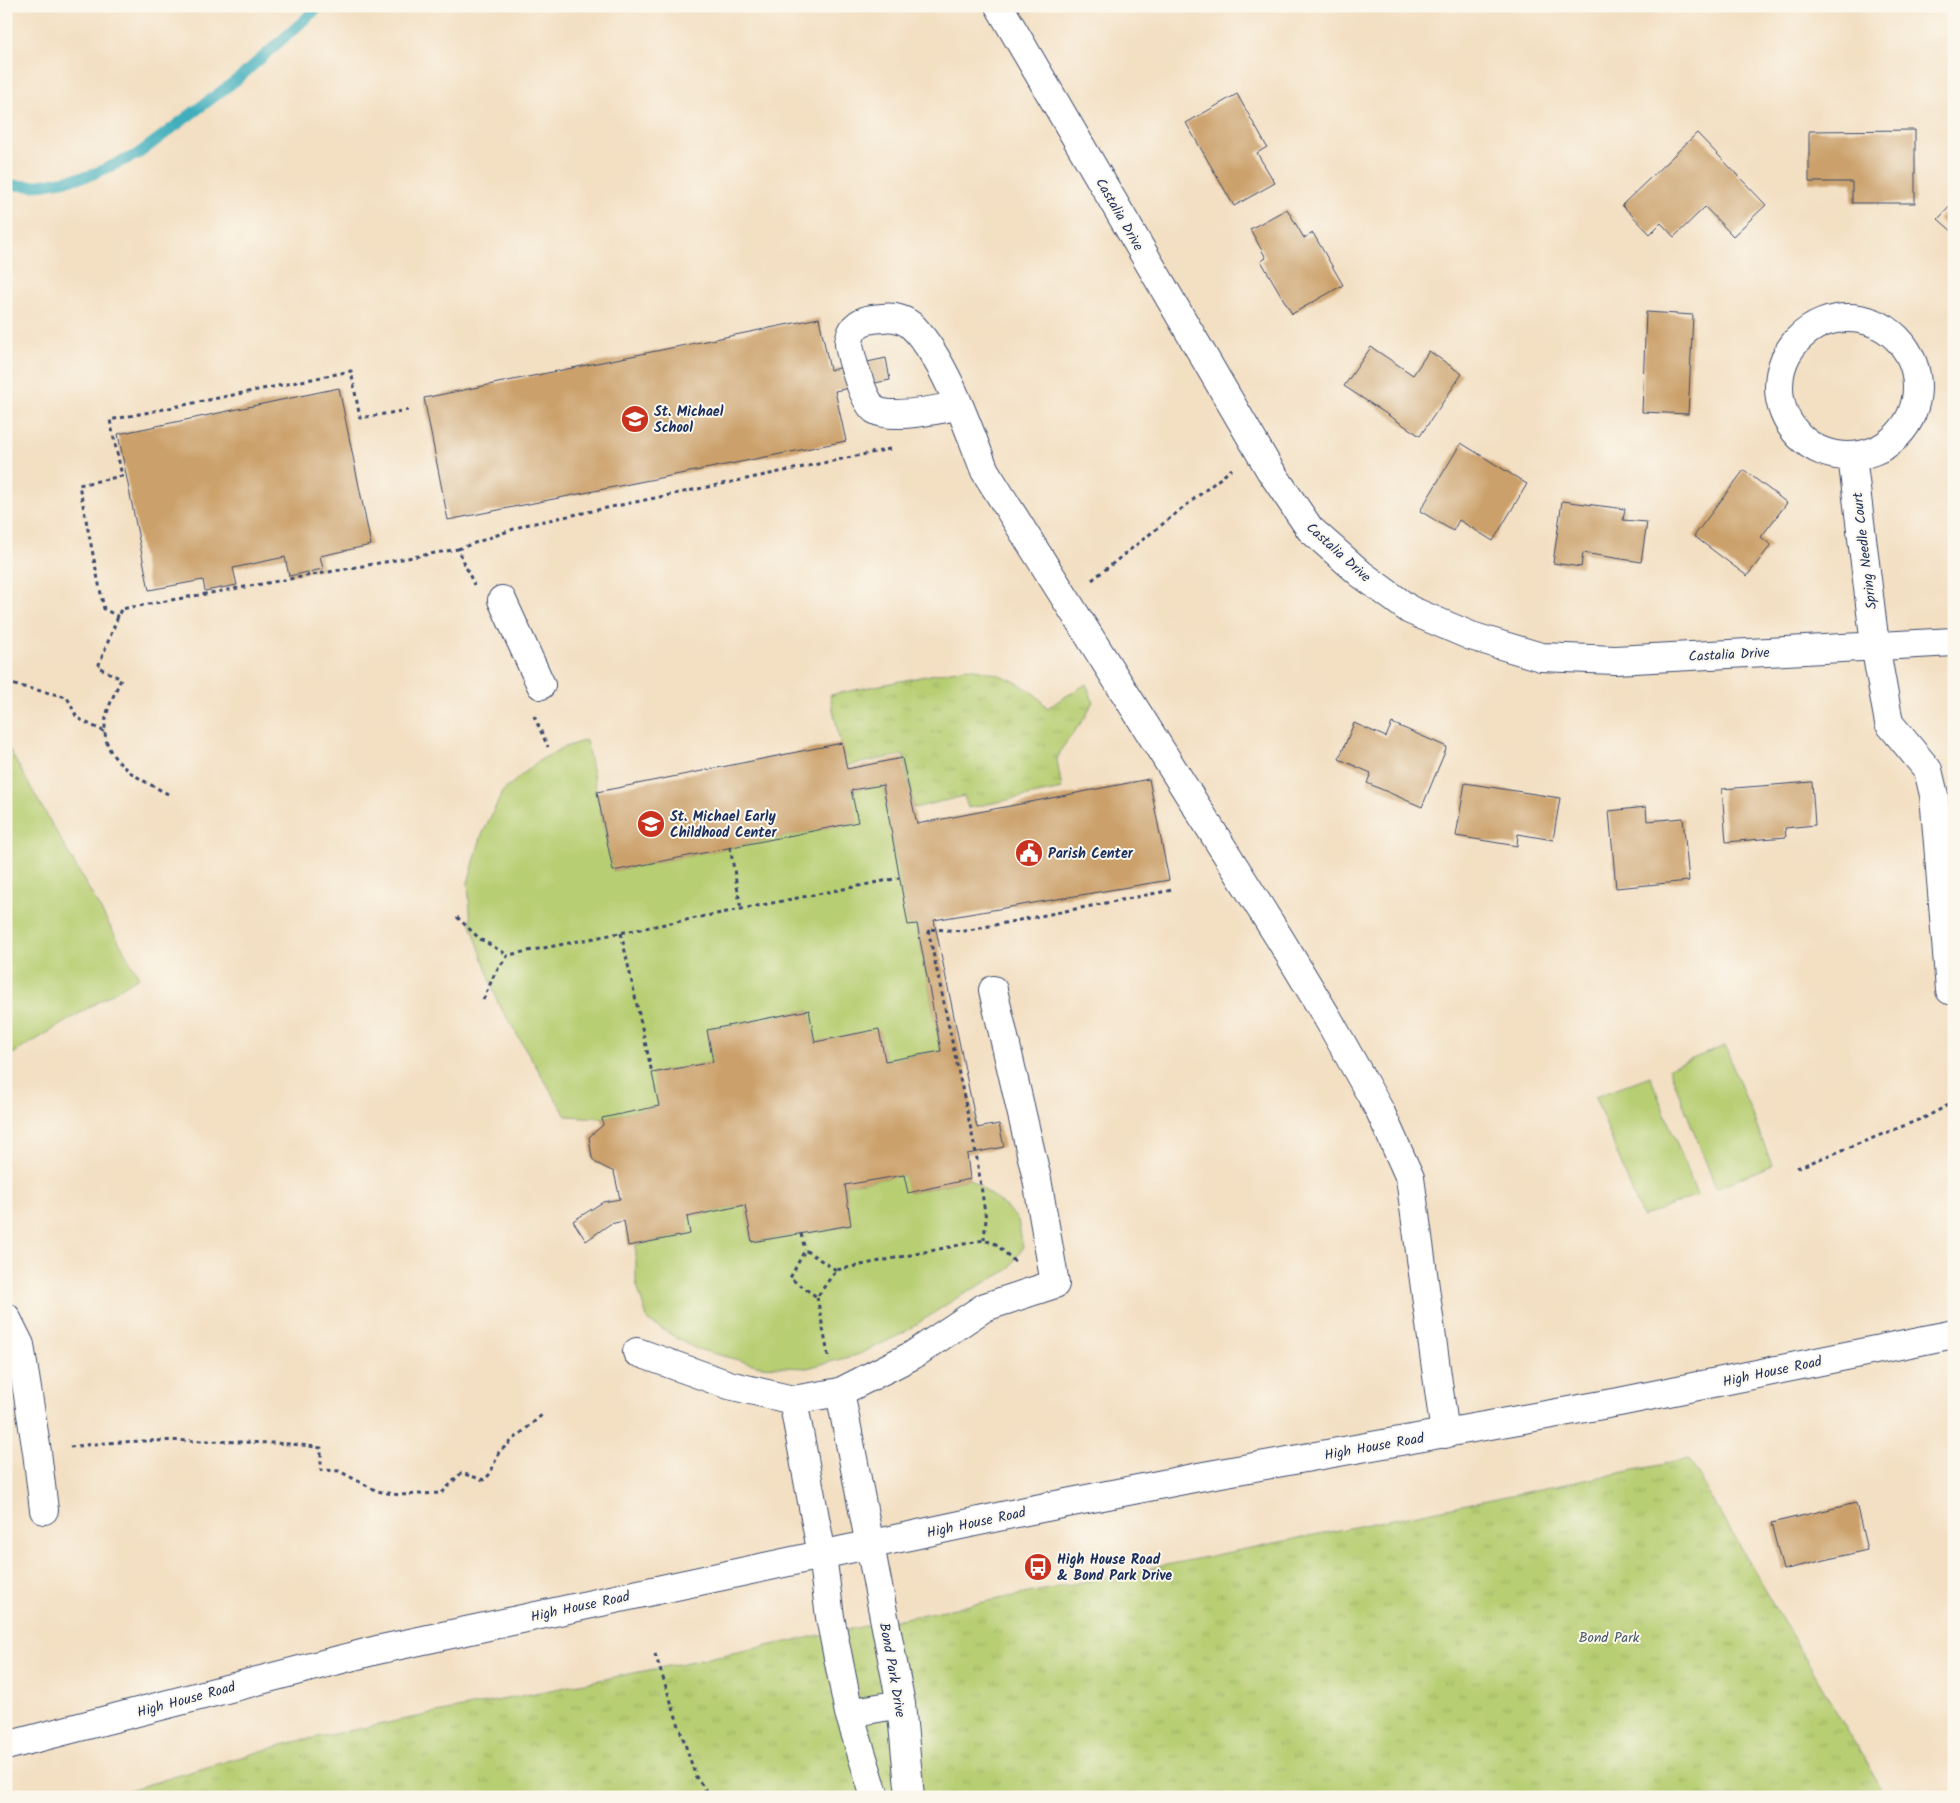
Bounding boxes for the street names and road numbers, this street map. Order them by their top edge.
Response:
street label: Castalia Drive [1089,174,1149,256]
street label: Spring Needle Court [1847,491,1883,611]
street label: Castalia Drive [1301,517,1376,589]
street label: Castalia Drive [1688,642,1771,668]
street label: High House Road [1721,1351,1825,1393]
street label: High House Road [1323,1427,1427,1467]
street label: High House Road [925,1502,1029,1544]
street label: High House Road [529,1586,633,1628]
street label: Bond Park Drive [873,1621,911,1720]
street label: High House Road [135,1676,239,1724]

